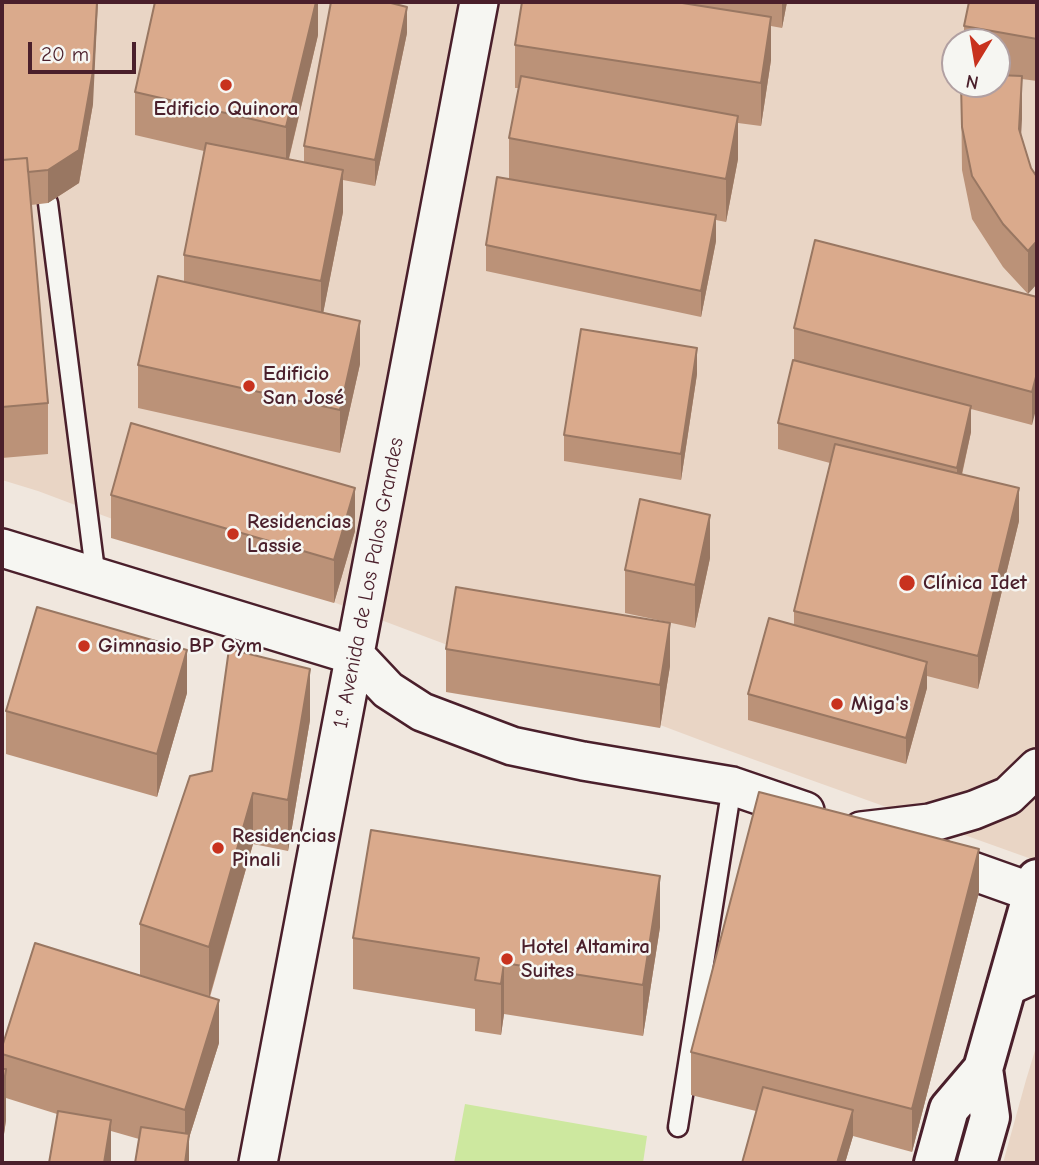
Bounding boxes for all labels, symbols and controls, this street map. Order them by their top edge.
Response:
scale bar [32,28,140,72]
north arrow [941,28,1011,98]
text: 20 m [41,42,89,66]
text: N [964,70,981,94]
marker: Edificio Quinora [218,77,234,93]
place label: Edificio Quinora [153,96,299,122]
place label: Edificio San José [263,361,344,411]
marker: Edificio San José [241,378,257,394]
street label: 1.ª Avenida de Los Palos Grandes [328,435,410,731]
place label: Residencias Lassie [247,509,351,559]
marker: Residencias Lassie [225,526,241,542]
place label: Clínica Idet [923,570,1027,596]
marker: Clínica Idet [897,573,917,593]
place label: Gimnasio BP Gym [98,633,262,659]
marker: Gimnasio BP Gym [76,638,92,654]
place label: Miga's [851,691,908,717]
marker: Miga's [829,696,845,712]
place label: Residencias Pinali [232,823,336,873]
marker: Residencias Pinali [210,840,226,856]
place label: Hotel Altamira Suites [521,934,650,984]
marker: Hotel Altamira Suites [499,951,515,967]

